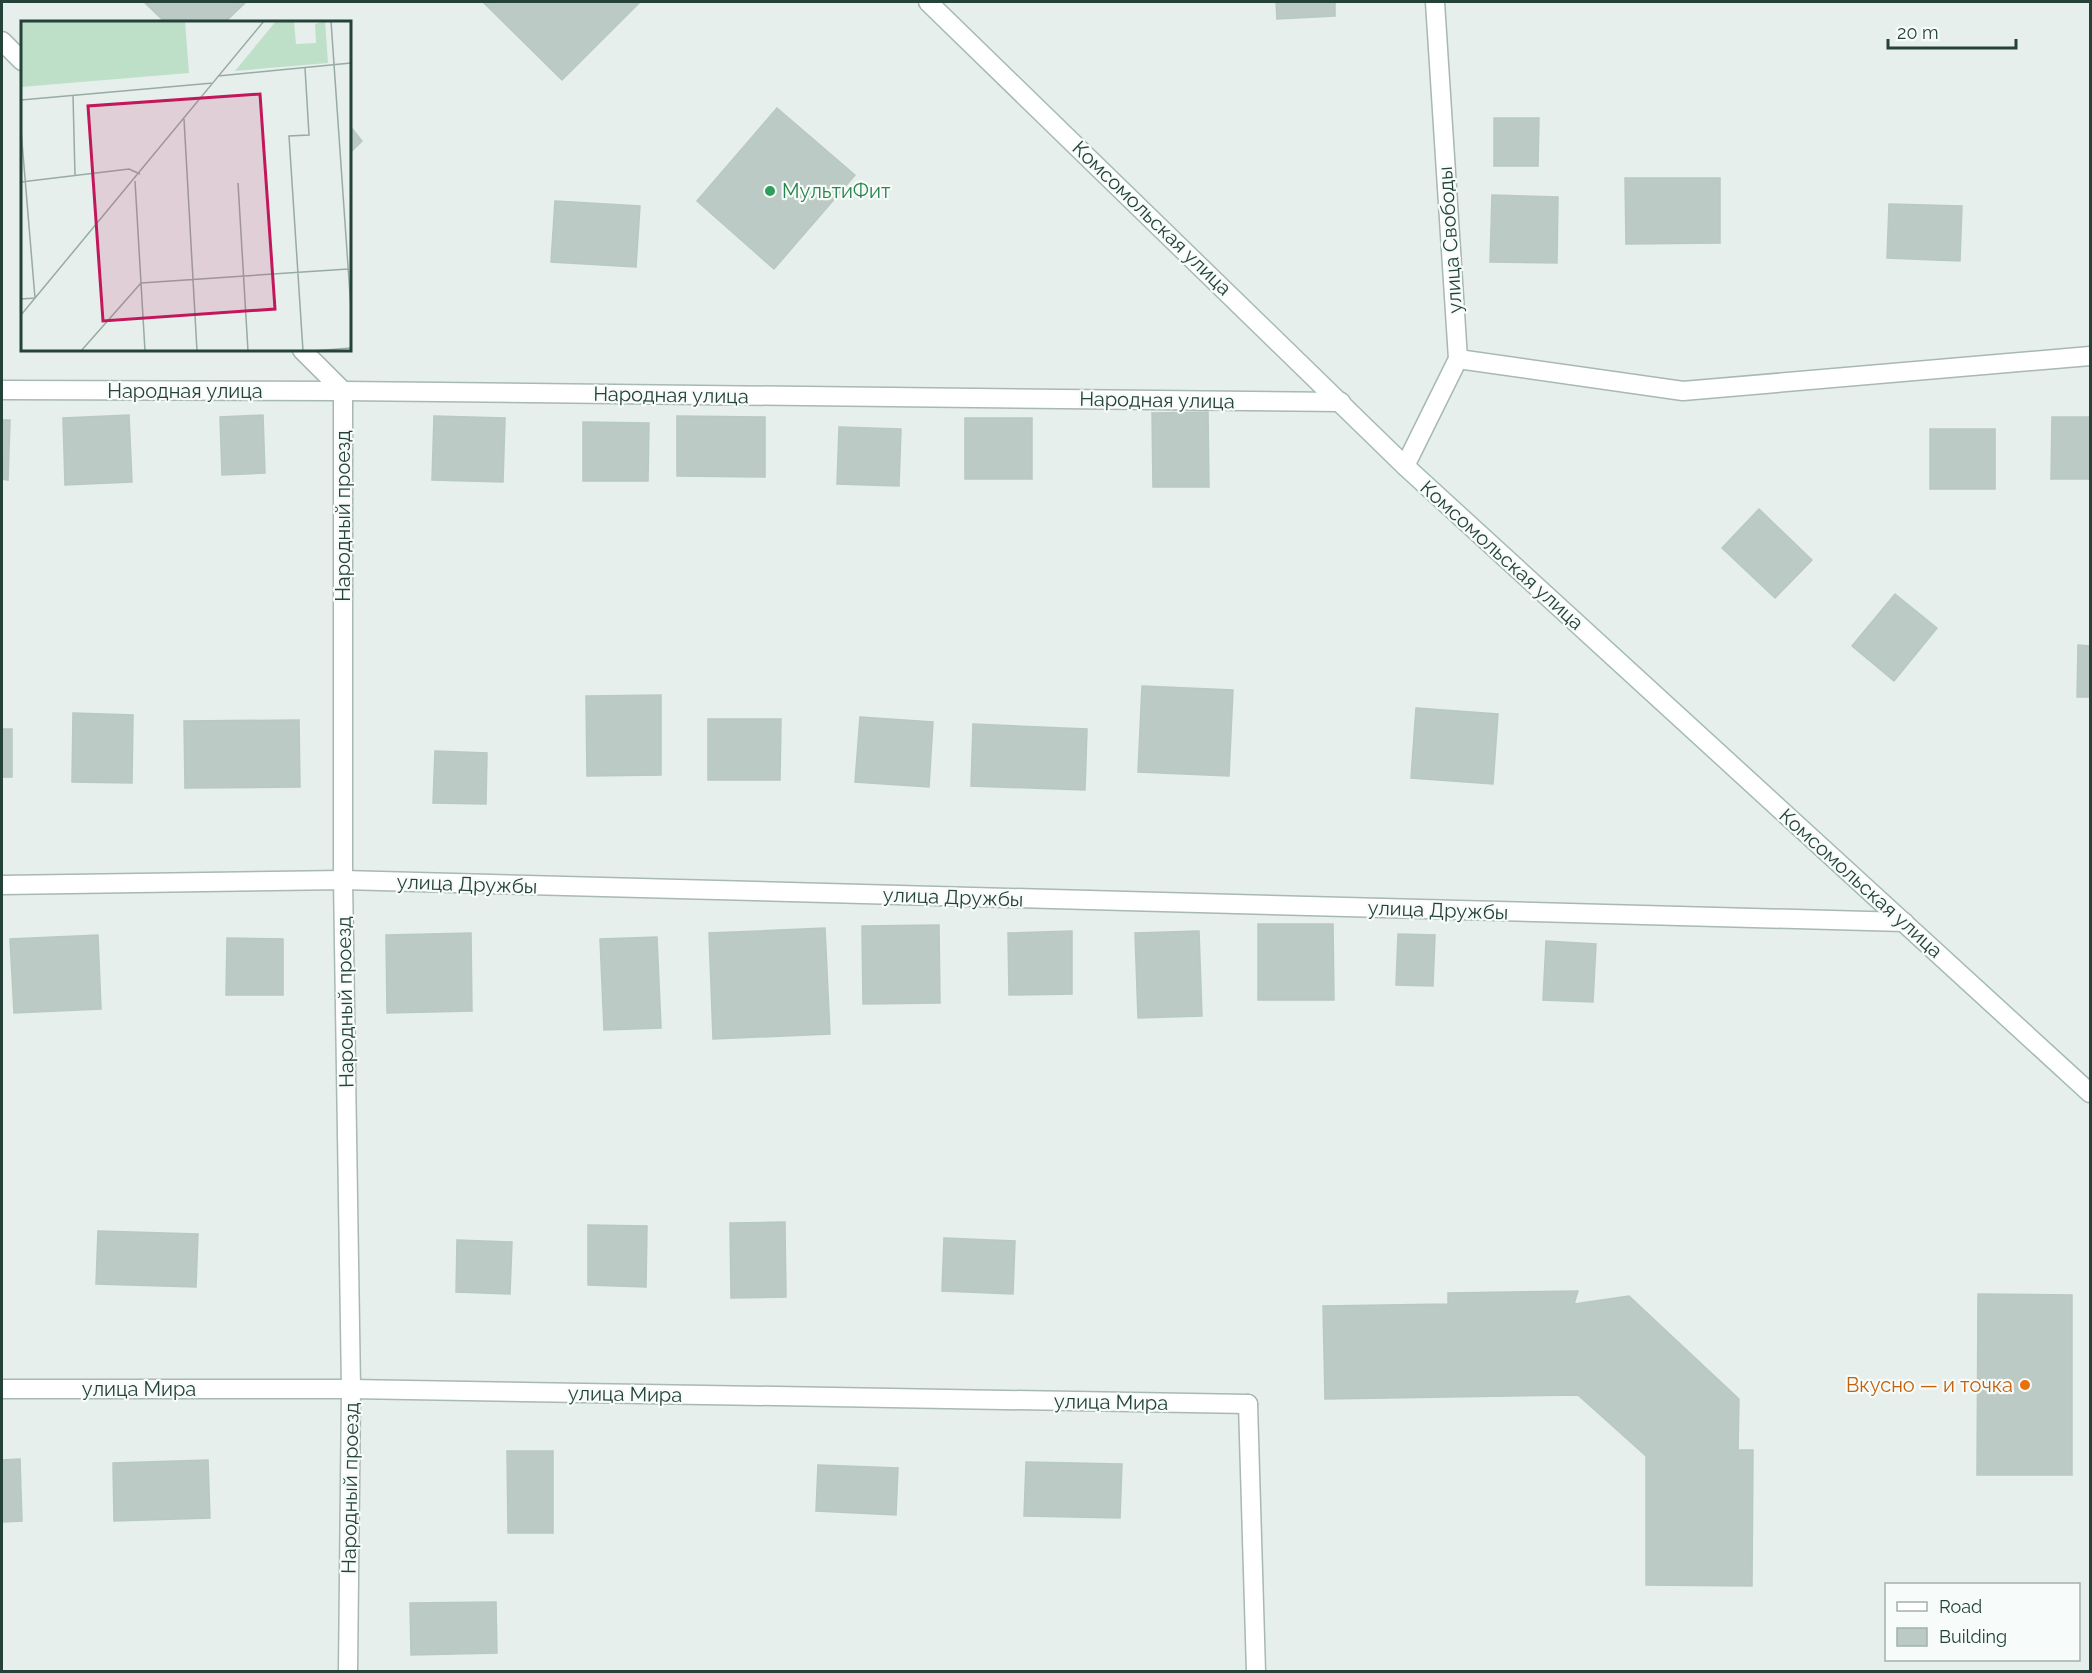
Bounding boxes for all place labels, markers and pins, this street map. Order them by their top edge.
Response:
place label: МультиФит [782,179,891,203]
marker: МультиФит [763,184,777,198]
place label: Вкусно — и точка [1846,1373,2013,1397]
marker: Вкусно — и точка [2018,1378,2032,1392]

